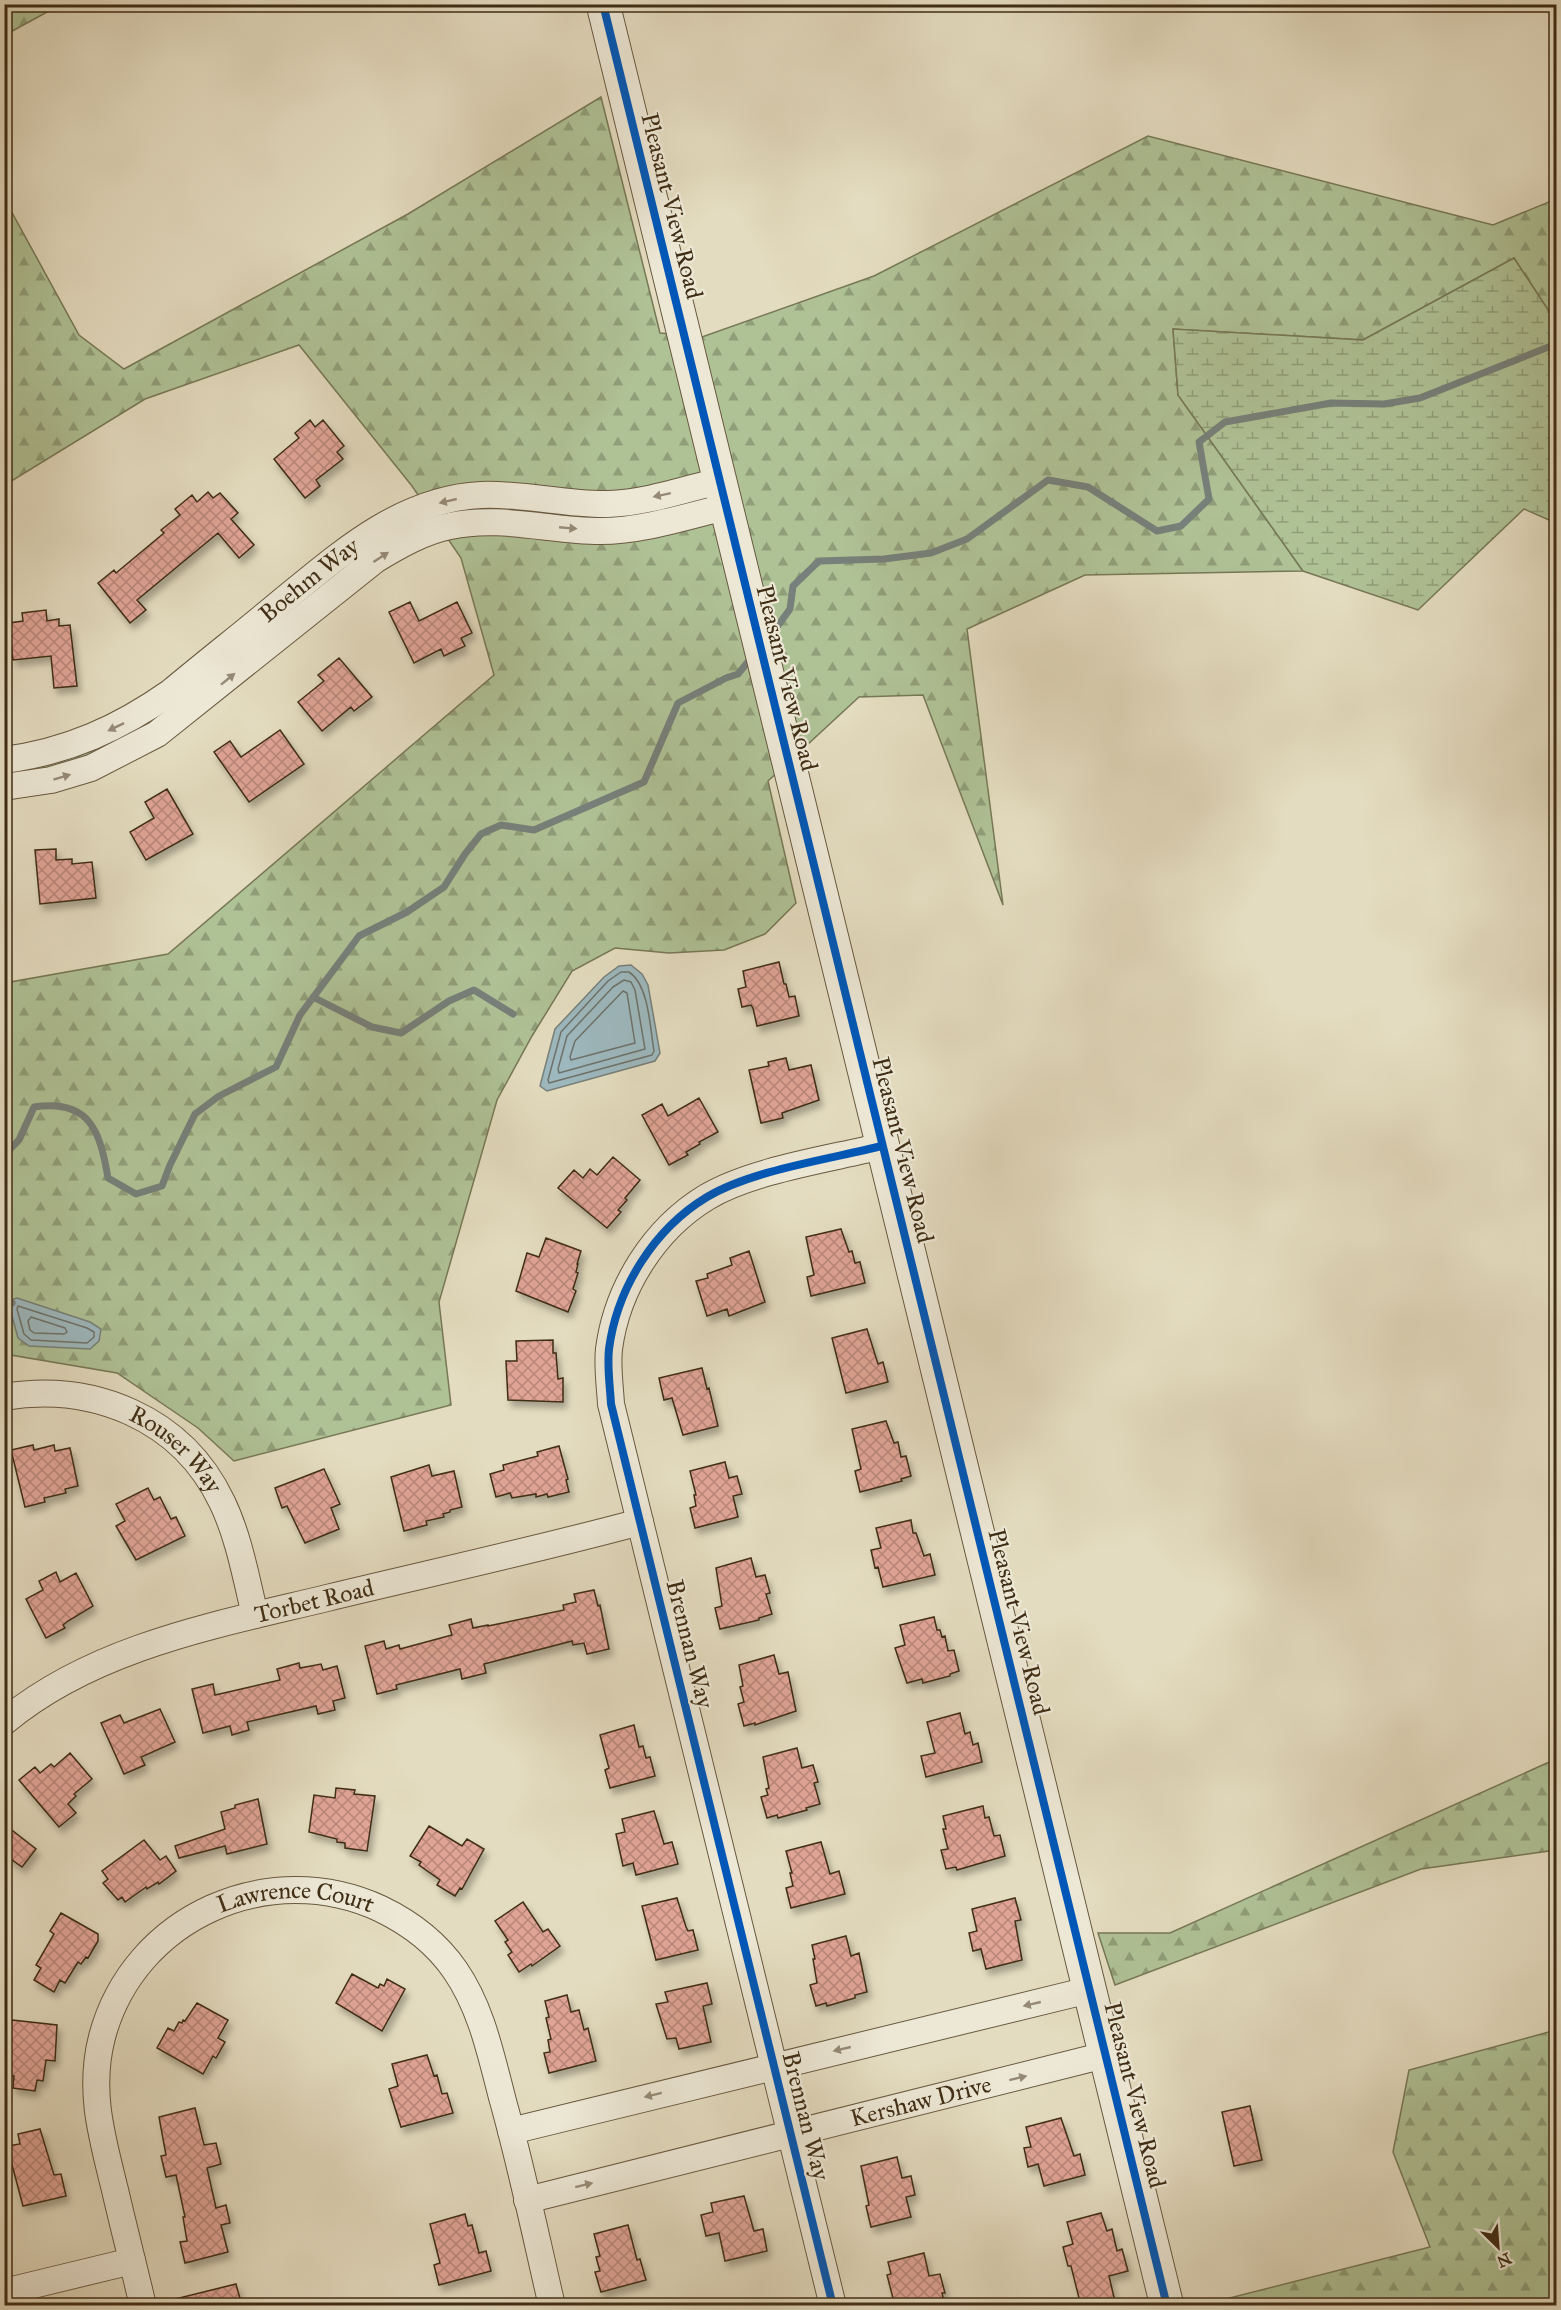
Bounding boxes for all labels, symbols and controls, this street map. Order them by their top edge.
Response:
street label: Pleasant View Road [634,110,710,302]
one-way arrow [653,490,671,500]
one-way arrow [438,497,457,506]
one-way arrow [559,523,578,533]
street label: Boehm Way [253,530,365,629]
one-way arrow [372,551,388,563]
street label: Pleasant View Road [749,582,825,774]
one-way arrow [220,672,236,685]
one-way arrow [107,722,124,731]
one-way arrow [53,772,71,781]
street label: Pleasant View Road [865,1054,941,1246]
street label: Rouser Way [125,1399,230,1499]
street label: Pleasant View Road [981,1526,1057,1718]
street label: Torbet Road [251,1572,377,1630]
street label: Brennan Way [660,1577,721,1712]
street label: Lawrence Court [213,1875,379,1920]
one-way arrow [1023,1999,1041,2009]
street label: Pleasant View Road [1097,1999,1173,2191]
one-way arrow [832,2045,851,2054]
street label: Brennan Way [776,2049,837,2184]
street label: Kershaw Drive [847,2069,994,2133]
one-way arrow [1009,2072,1027,2082]
one-way arrow [644,2091,662,2101]
one-way arrow [575,2180,593,2190]
north arrow [1468,2217,1528,2277]
text: N [1494,2249,1514,2272]

